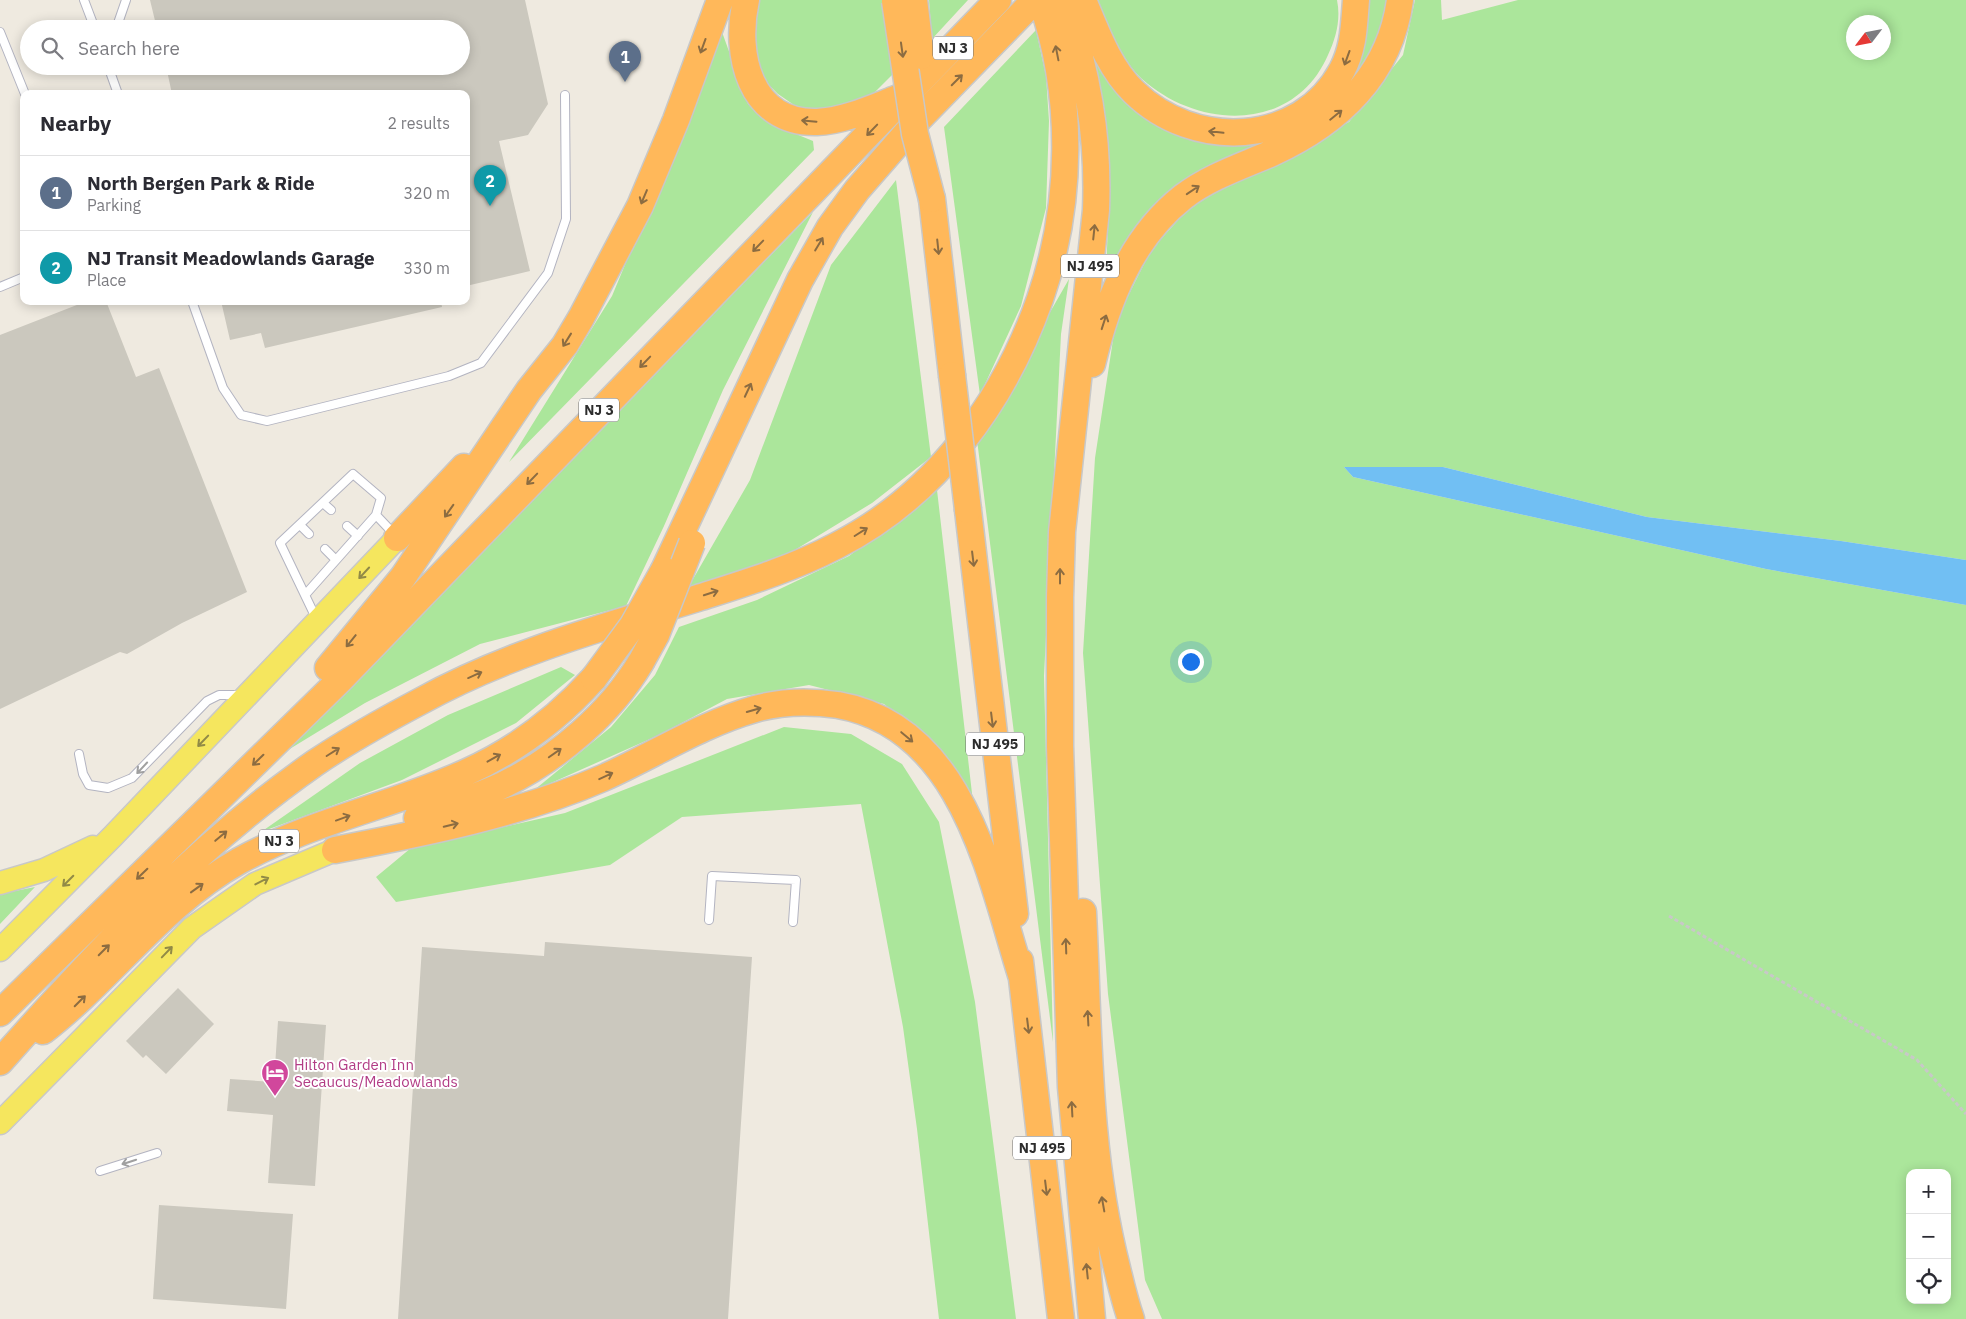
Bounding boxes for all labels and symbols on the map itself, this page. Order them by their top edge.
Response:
north arrow [1846,15,1891,60]
road number: NJ 3 [933,36,973,59]
one-way arrow [698,38,708,53]
pin: 1 [609,41,641,82]
one-way arrow [898,41,908,57]
one-way arrow [1051,45,1061,61]
one-way arrow [1342,50,1351,66]
one-way arrow [951,73,963,86]
one-way arrow [1329,109,1342,120]
one-way arrow [801,117,817,126]
one-way arrow [866,123,878,135]
one-way arrow [1208,127,1224,137]
pin: 2 [474,165,506,206]
one-way arrow [1186,185,1200,195]
one-way arrow [639,189,649,204]
one-way arrow [1089,224,1099,240]
one-way arrow [815,238,825,252]
one-way arrow [933,239,943,255]
one-way arrow [752,240,764,252]
road number: NJ 495 [1061,255,1119,278]
one-way arrow [1100,315,1109,331]
one-way arrow [562,333,572,347]
one-way arrow [639,356,651,369]
one-way arrow [744,383,754,398]
road number: NJ 3 [579,398,619,422]
one-way arrow [526,473,538,486]
one-way arrow [444,504,454,518]
one-way arrow [854,526,868,536]
one-way arrow [968,551,978,567]
one-way arrow [358,567,370,580]
one-way arrow [1055,568,1065,584]
one-way arrow [703,588,719,598]
one-way arrow [346,634,357,647]
your location [1178,649,1204,675]
one-way arrow [467,669,482,679]
one-way arrow [745,704,761,714]
one-way arrow [987,712,997,728]
one-way arrow [901,731,914,743]
road number: NJ 495 [966,732,1024,756]
one-way arrow [197,735,209,748]
one-way arrow [325,747,339,757]
one-way arrow [548,748,562,758]
one-way arrow [486,753,501,763]
one-way arrow [252,754,264,766]
one-way arrow [136,761,148,774]
one-way arrow [598,771,613,780]
one-way arrow [334,813,350,822]
one-way arrow [442,819,458,829]
road number: NJ 3 [259,829,299,852]
one-way arrow [214,831,227,842]
one-way arrow [136,868,148,880]
one-way arrow [62,875,74,887]
one-way arrow [254,876,269,885]
one-way arrow [190,883,204,893]
one-way arrow [1062,939,1071,955]
one-way arrow [98,943,110,956]
one-way arrow [161,945,173,958]
one-way arrow [74,995,86,1007]
one-way arrow [1084,1010,1093,1026]
one-way arrow [1023,1018,1033,1034]
place label: Hilton Garden Inn Secaucus/Meadowlands [294,1055,458,1091]
hotel icon: Hilton Garden Inn Secaucus/Meadowlands [260,1058,290,1097]
one-way arrow [1068,1101,1077,1117]
road number: NJ 495 [1013,1136,1071,1160]
one-way arrow [121,1158,137,1167]
one-way arrow [1041,1180,1051,1196]
one-way arrow [1098,1196,1108,1212]
one-way arrow [1082,1263,1092,1279]

